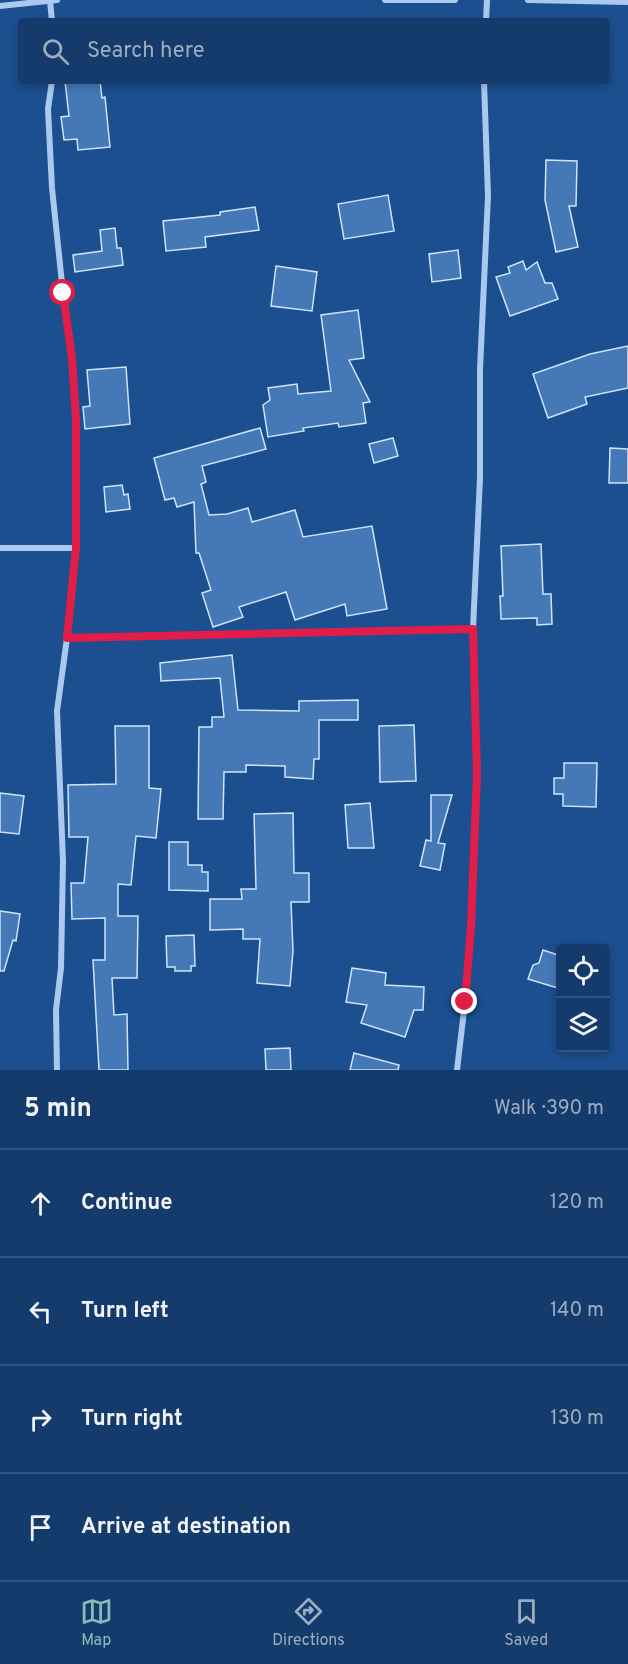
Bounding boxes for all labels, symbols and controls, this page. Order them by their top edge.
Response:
search box [18,18,610,84]
icon: search [39,35,72,68]
text: Search here [87,38,205,65]
route start [49,279,75,305]
map controls [556,944,610,1052]
button: locate [556,944,610,998]
route end [451,988,477,1014]
button: layers [556,998,610,1052]
text: 5 min [24,1093,92,1126]
text: Walk · 390 m [494,1096,604,1122]
icon: ahead [24,1187,57,1220]
text: Continue [81,1190,172,1217]
text: 120 m [550,1190,604,1216]
icon: left [24,1295,57,1328]
text: Turn left [81,1298,169,1325]
text: 140 m [550,1298,604,1324]
icon: right [24,1403,57,1436]
text: Turn right [81,1406,183,1433]
text: 130 m [550,1406,604,1432]
icon: arrive [24,1511,57,1544]
text: Arrive at destination [81,1514,291,1541]
tab: Map [80,1595,113,1651]
tab: Directions [272,1595,345,1651]
tab: Saved [504,1595,548,1651]

